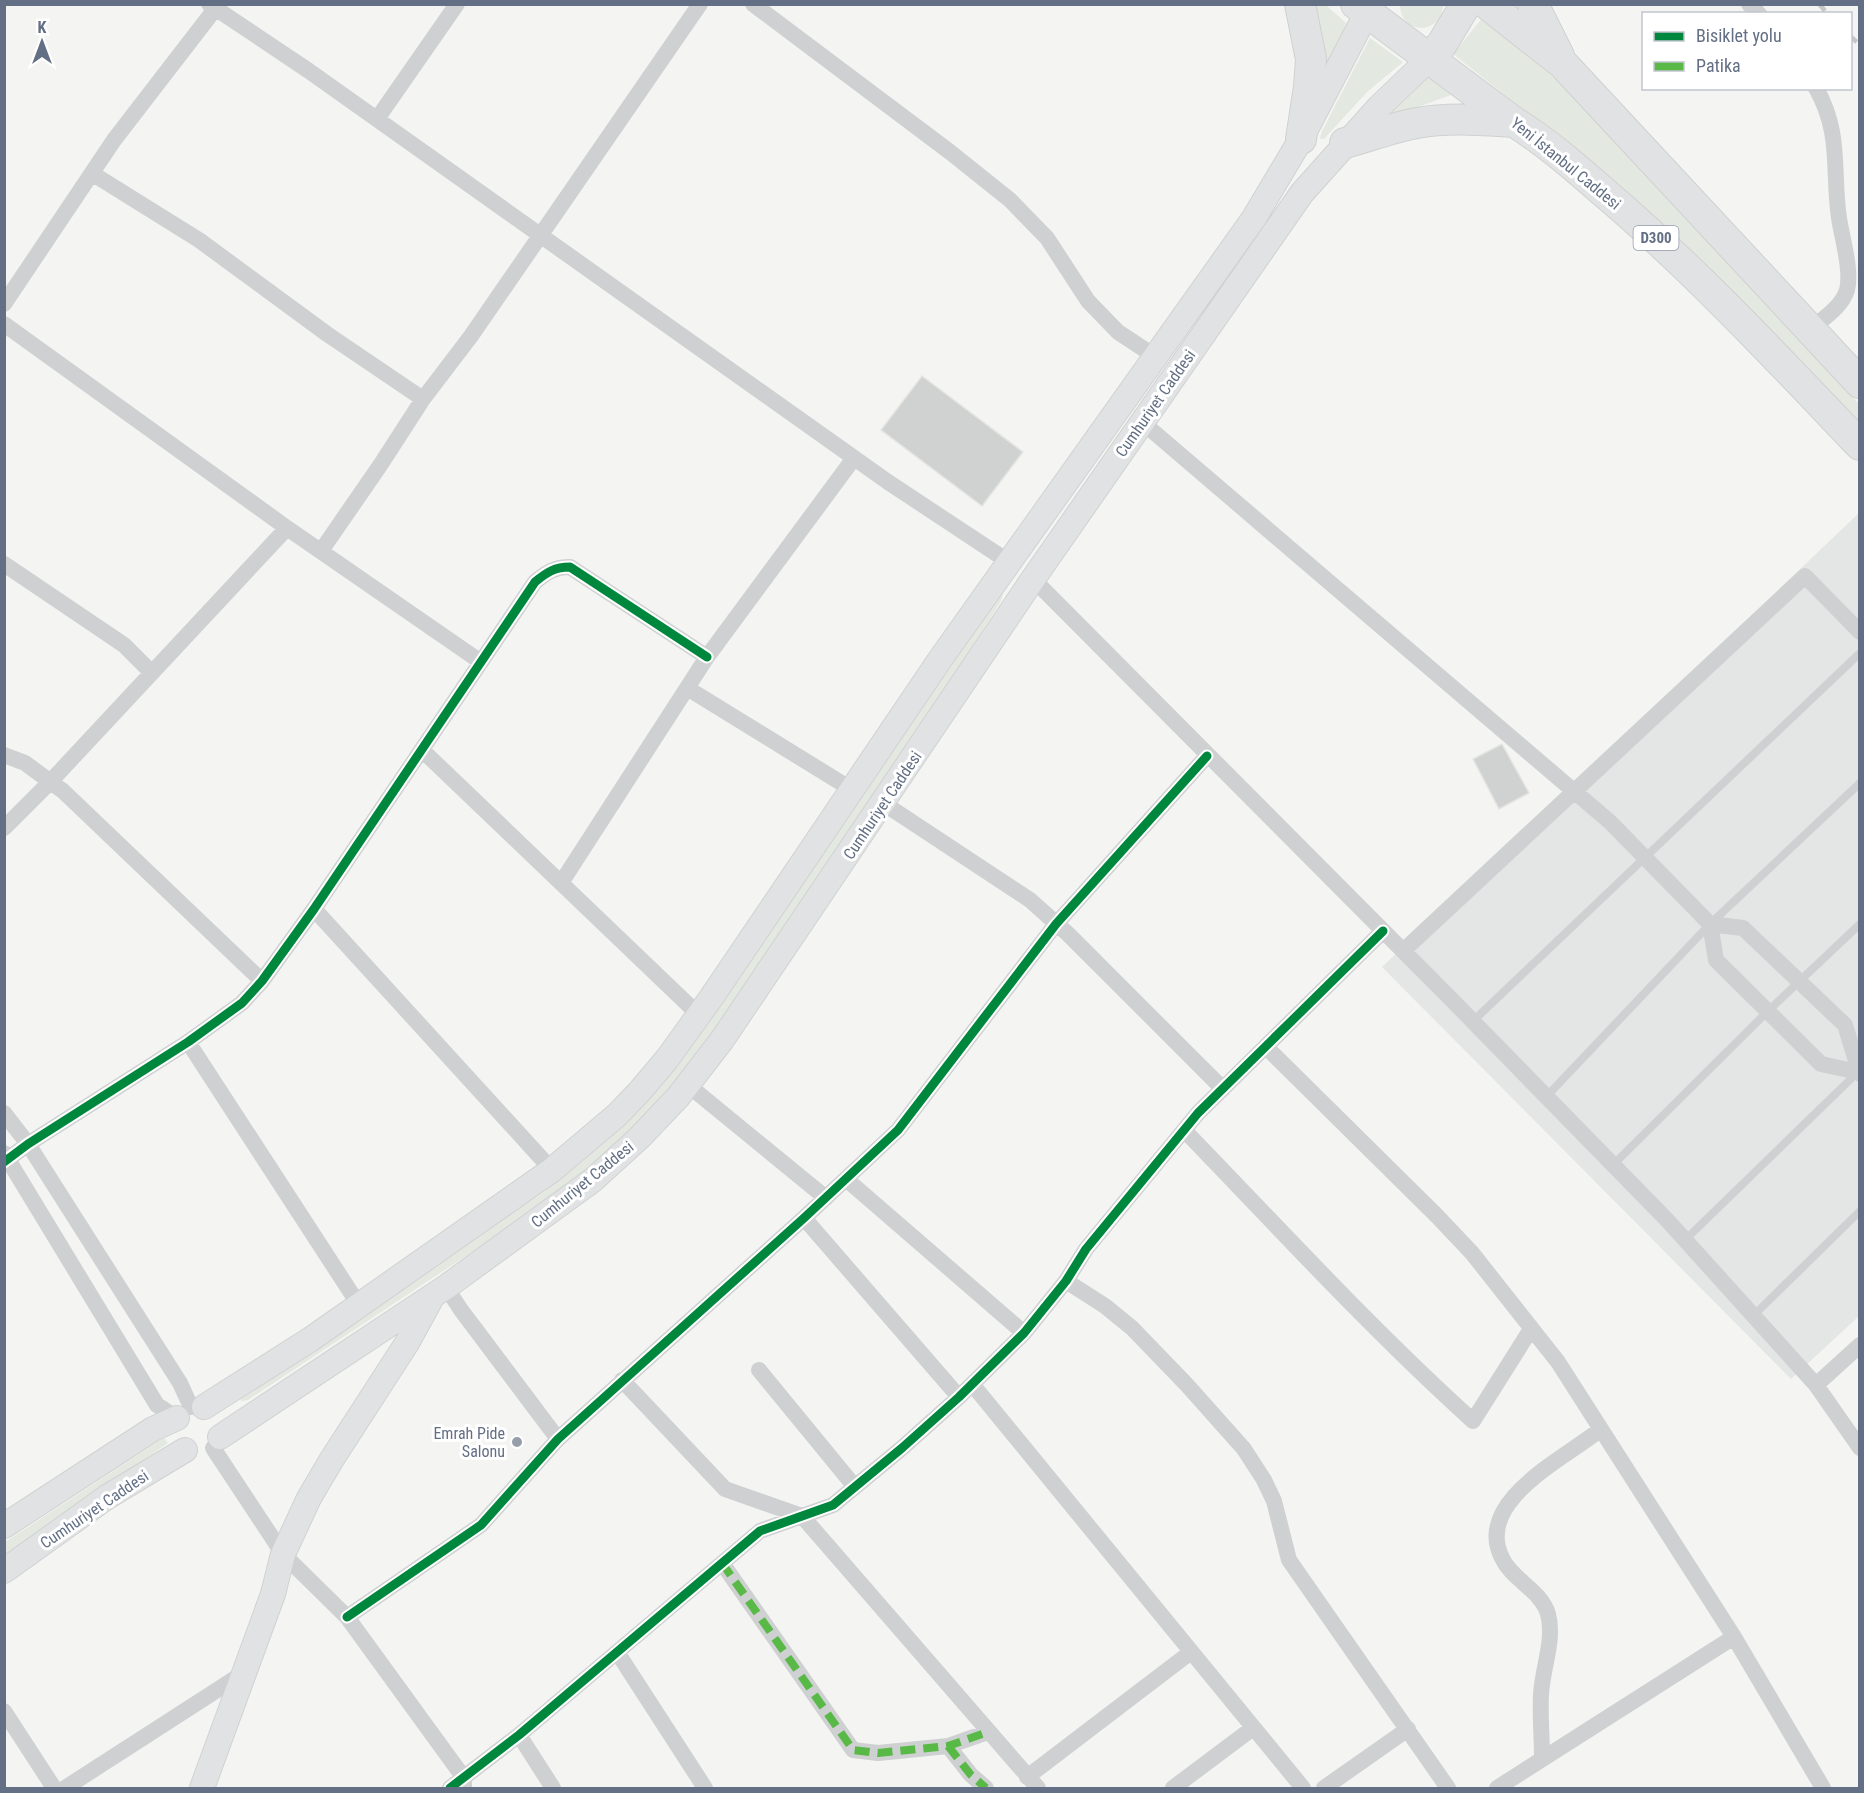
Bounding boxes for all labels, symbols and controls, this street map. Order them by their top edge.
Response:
north arrow [12,12,72,72]
legend [1642,12,1852,90]
text: K [38,18,47,37]
text: Bisiklet yolu [1696,25,1782,46]
text: Patika [1696,55,1741,76]
street label: Yeni İstanbul Caddesi [1507,113,1625,214]
road number: D300 [1634,226,1678,250]
street label: Cumhuriyet Caddesi [1111,346,1199,461]
street label: Cumhuriyet Caddesi [839,748,926,863]
street label: Cumhuriyet Caddesi [527,1137,637,1232]
place label: Emrah Pide Salonu [433,1424,505,1461]
marker: Emrah Pide Salonu [510,1435,524,1449]
street label: Cumhuriyet Caddesi [37,1466,152,1553]

